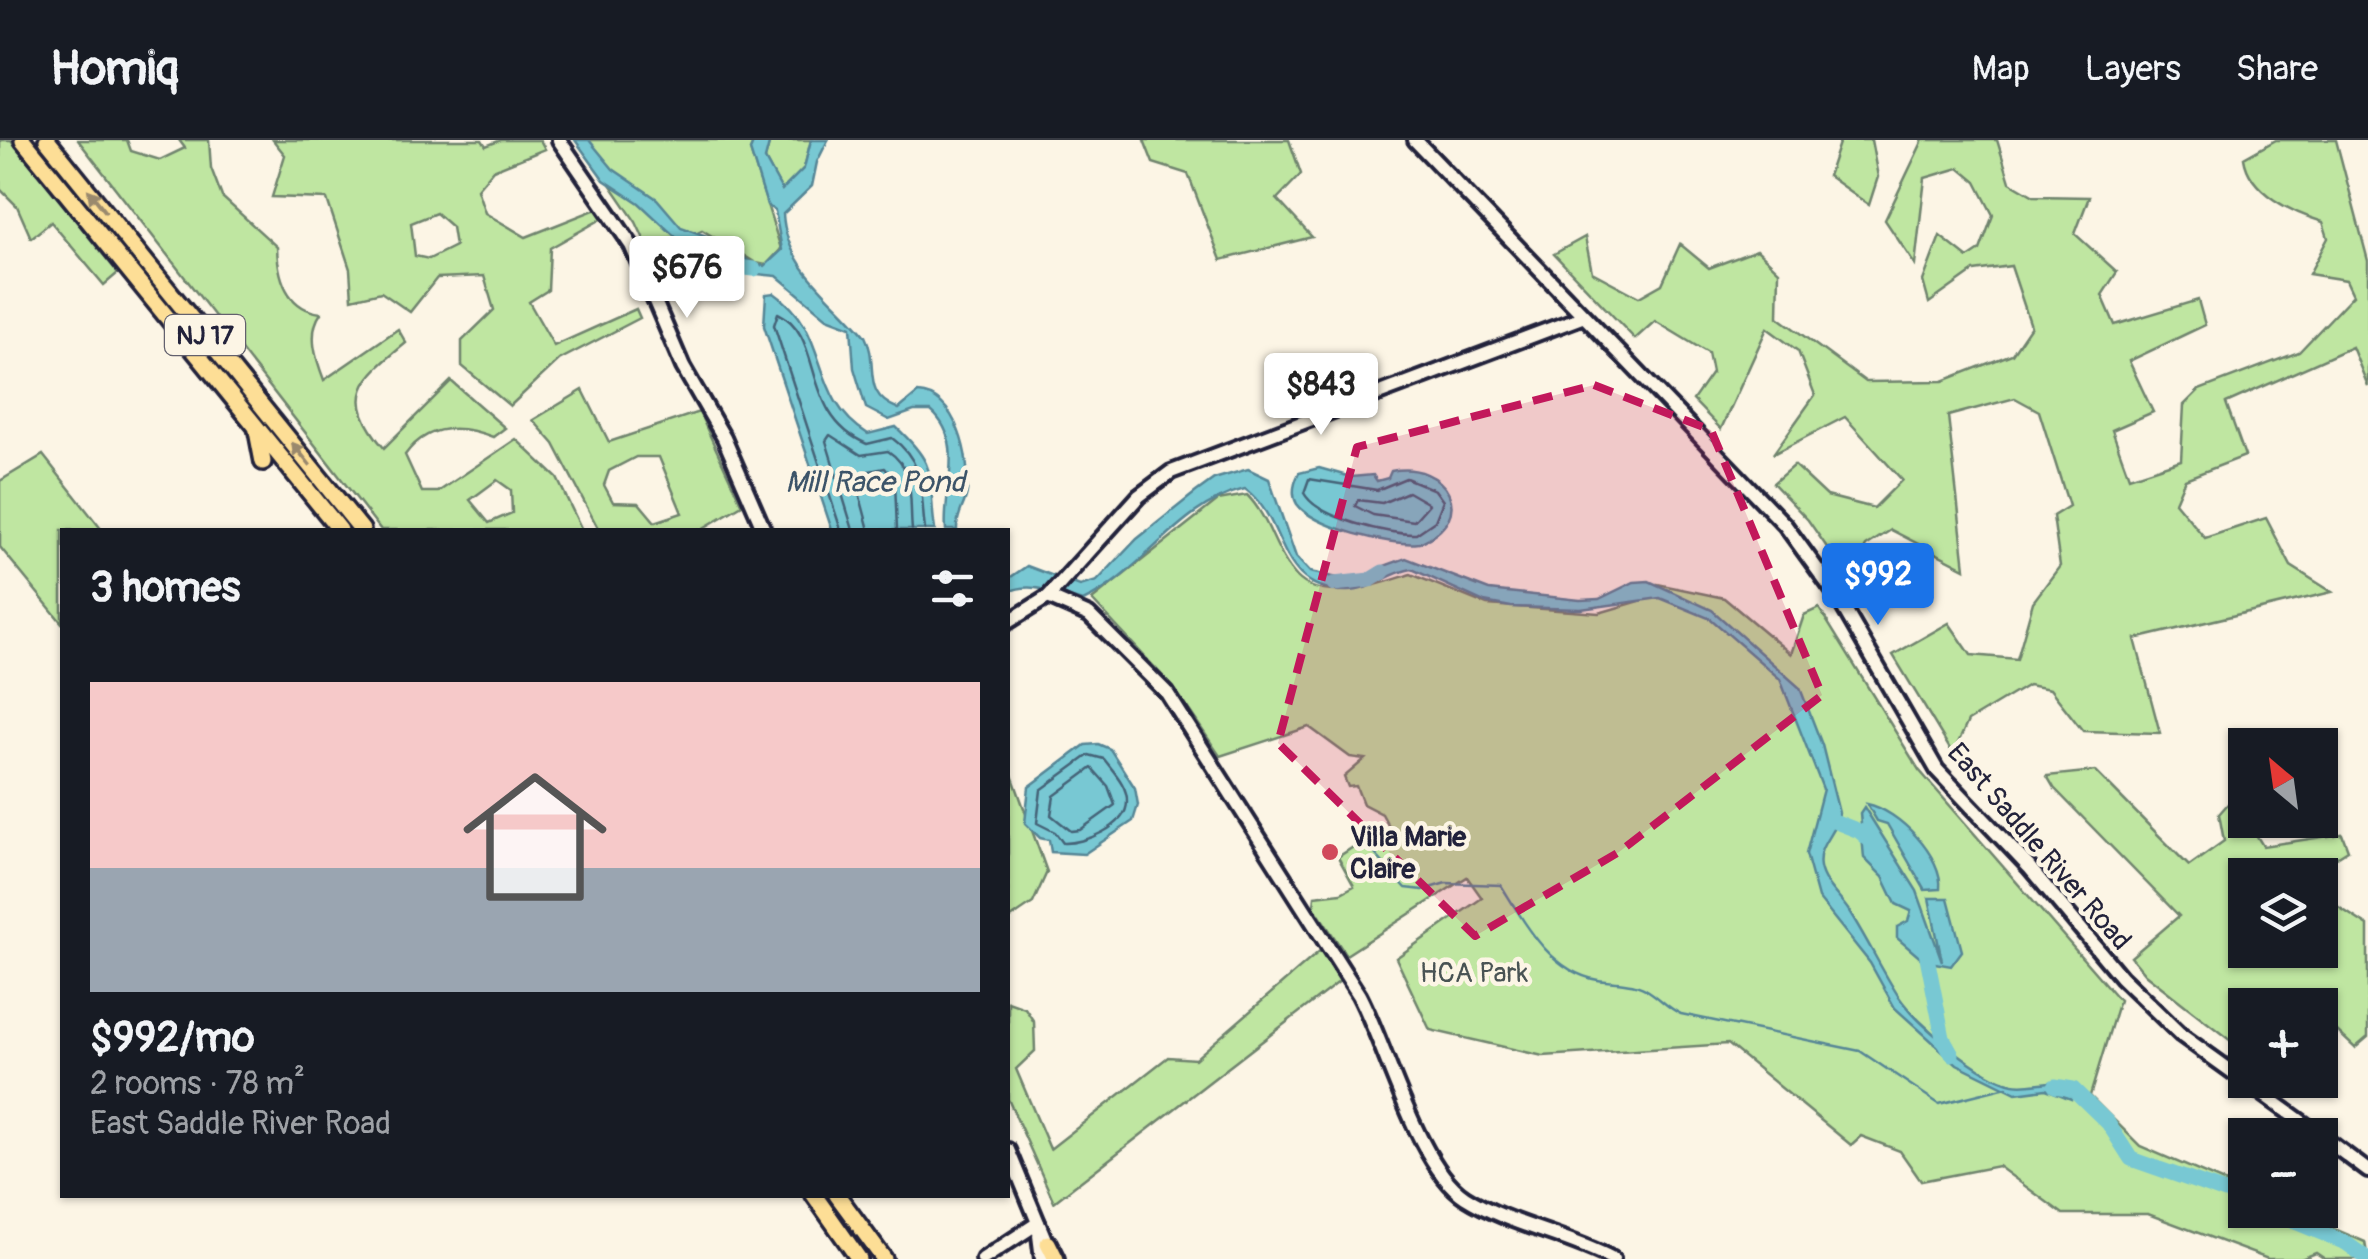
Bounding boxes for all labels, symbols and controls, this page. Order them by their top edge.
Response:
text: Homiq [50,39,178,99]
text: Map [1972,47,2030,91]
text: Layers [2085,47,2181,91]
text: Share [2236,47,2318,91]
one-way arrow [87,189,108,214]
pin: $676 [628,236,746,321]
text: $676 [651,248,723,288]
road number: NJ 17 [165,315,245,355]
pin: $843 [1262,353,1380,438]
text: $843 [1286,365,1356,405]
one-way arrow [291,441,312,467]
water label: Mill Race Pond [785,464,968,501]
pin: $992 [1819,543,1937,628]
text: $992 [1844,555,1912,595]
icon: filters [925,561,980,616]
text: 3 homes [90,562,240,614]
north arrow [2228,728,2338,838]
map controls [2228,728,2338,1228]
street label: East Saddle River Road [1939,736,2138,958]
icon: home [445,747,625,927]
place label: Villa Marie Claire [1350,820,1467,887]
marker: Villa Marie Claire [1319,841,1341,863]
button: layers [2228,858,2338,968]
park label: HCA Park [1420,956,1528,991]
button: + [2228,988,2338,1098]
text: $992/mo [90,1012,254,1064]
text: 2 rooms · 78 m² [90,1064,305,1104]
text: East Saddle River Road [90,1104,391,1144]
button: − [2228,1118,2338,1228]

